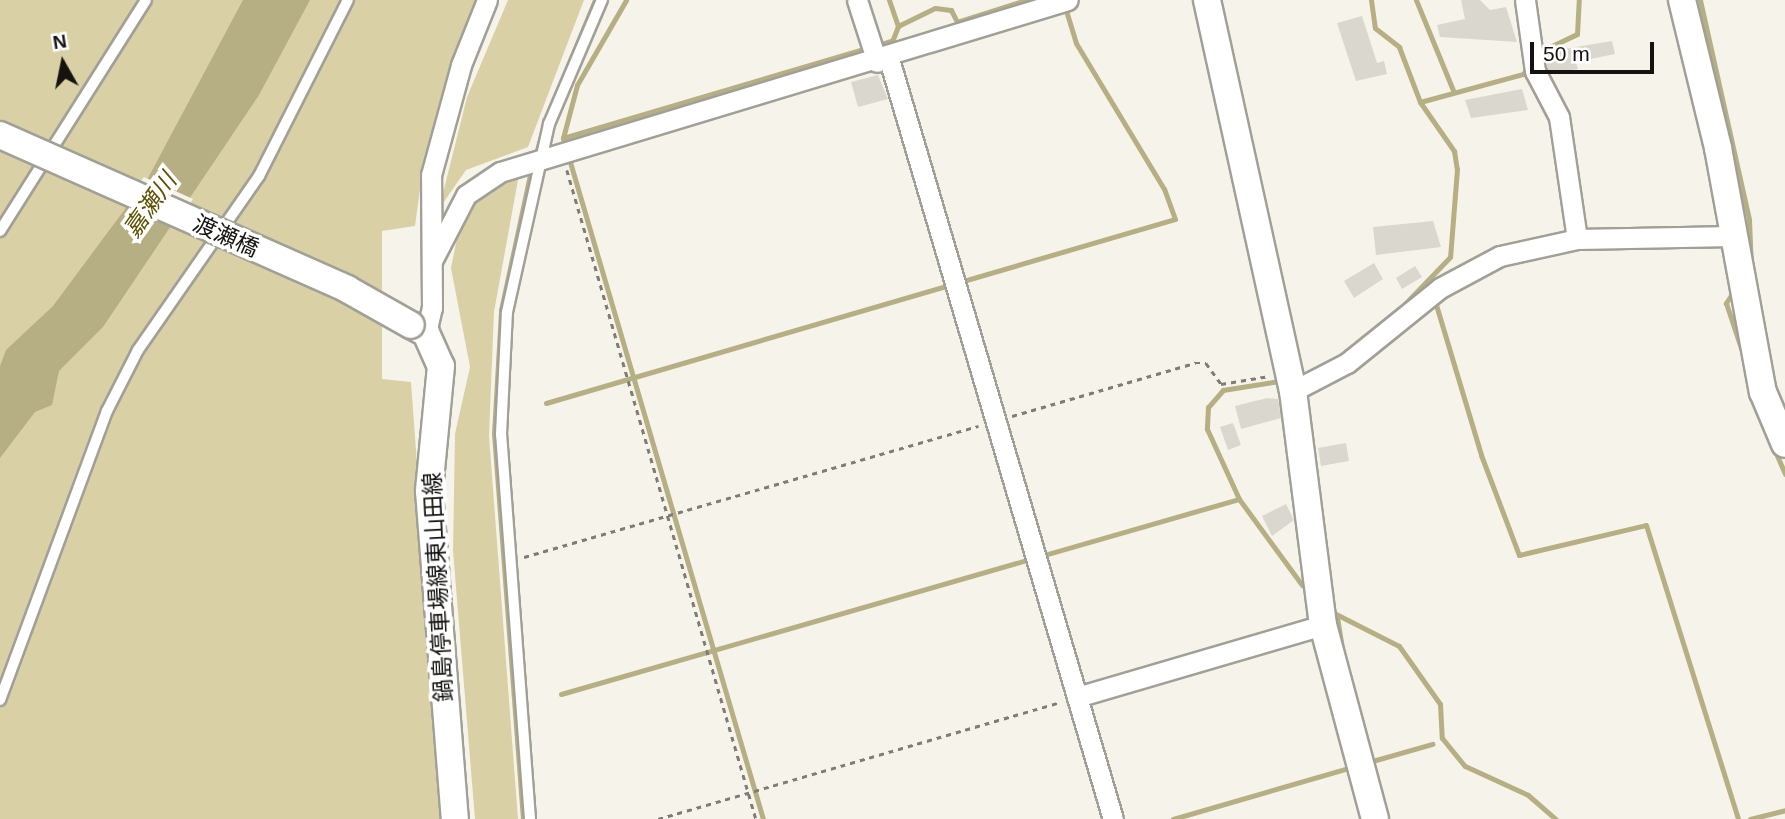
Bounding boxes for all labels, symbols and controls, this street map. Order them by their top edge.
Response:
north arrow [28,28,98,98]
scale bar [1533,28,1657,72]
text: N [51,30,68,53]
text: 50 m [1543,42,1590,65]
water label: 嘉瀬川 [118,167,182,243]
street label: 渡瀬橋 [189,209,263,263]
street label: 鍋島停車場線東山田線 [418,471,458,703]

